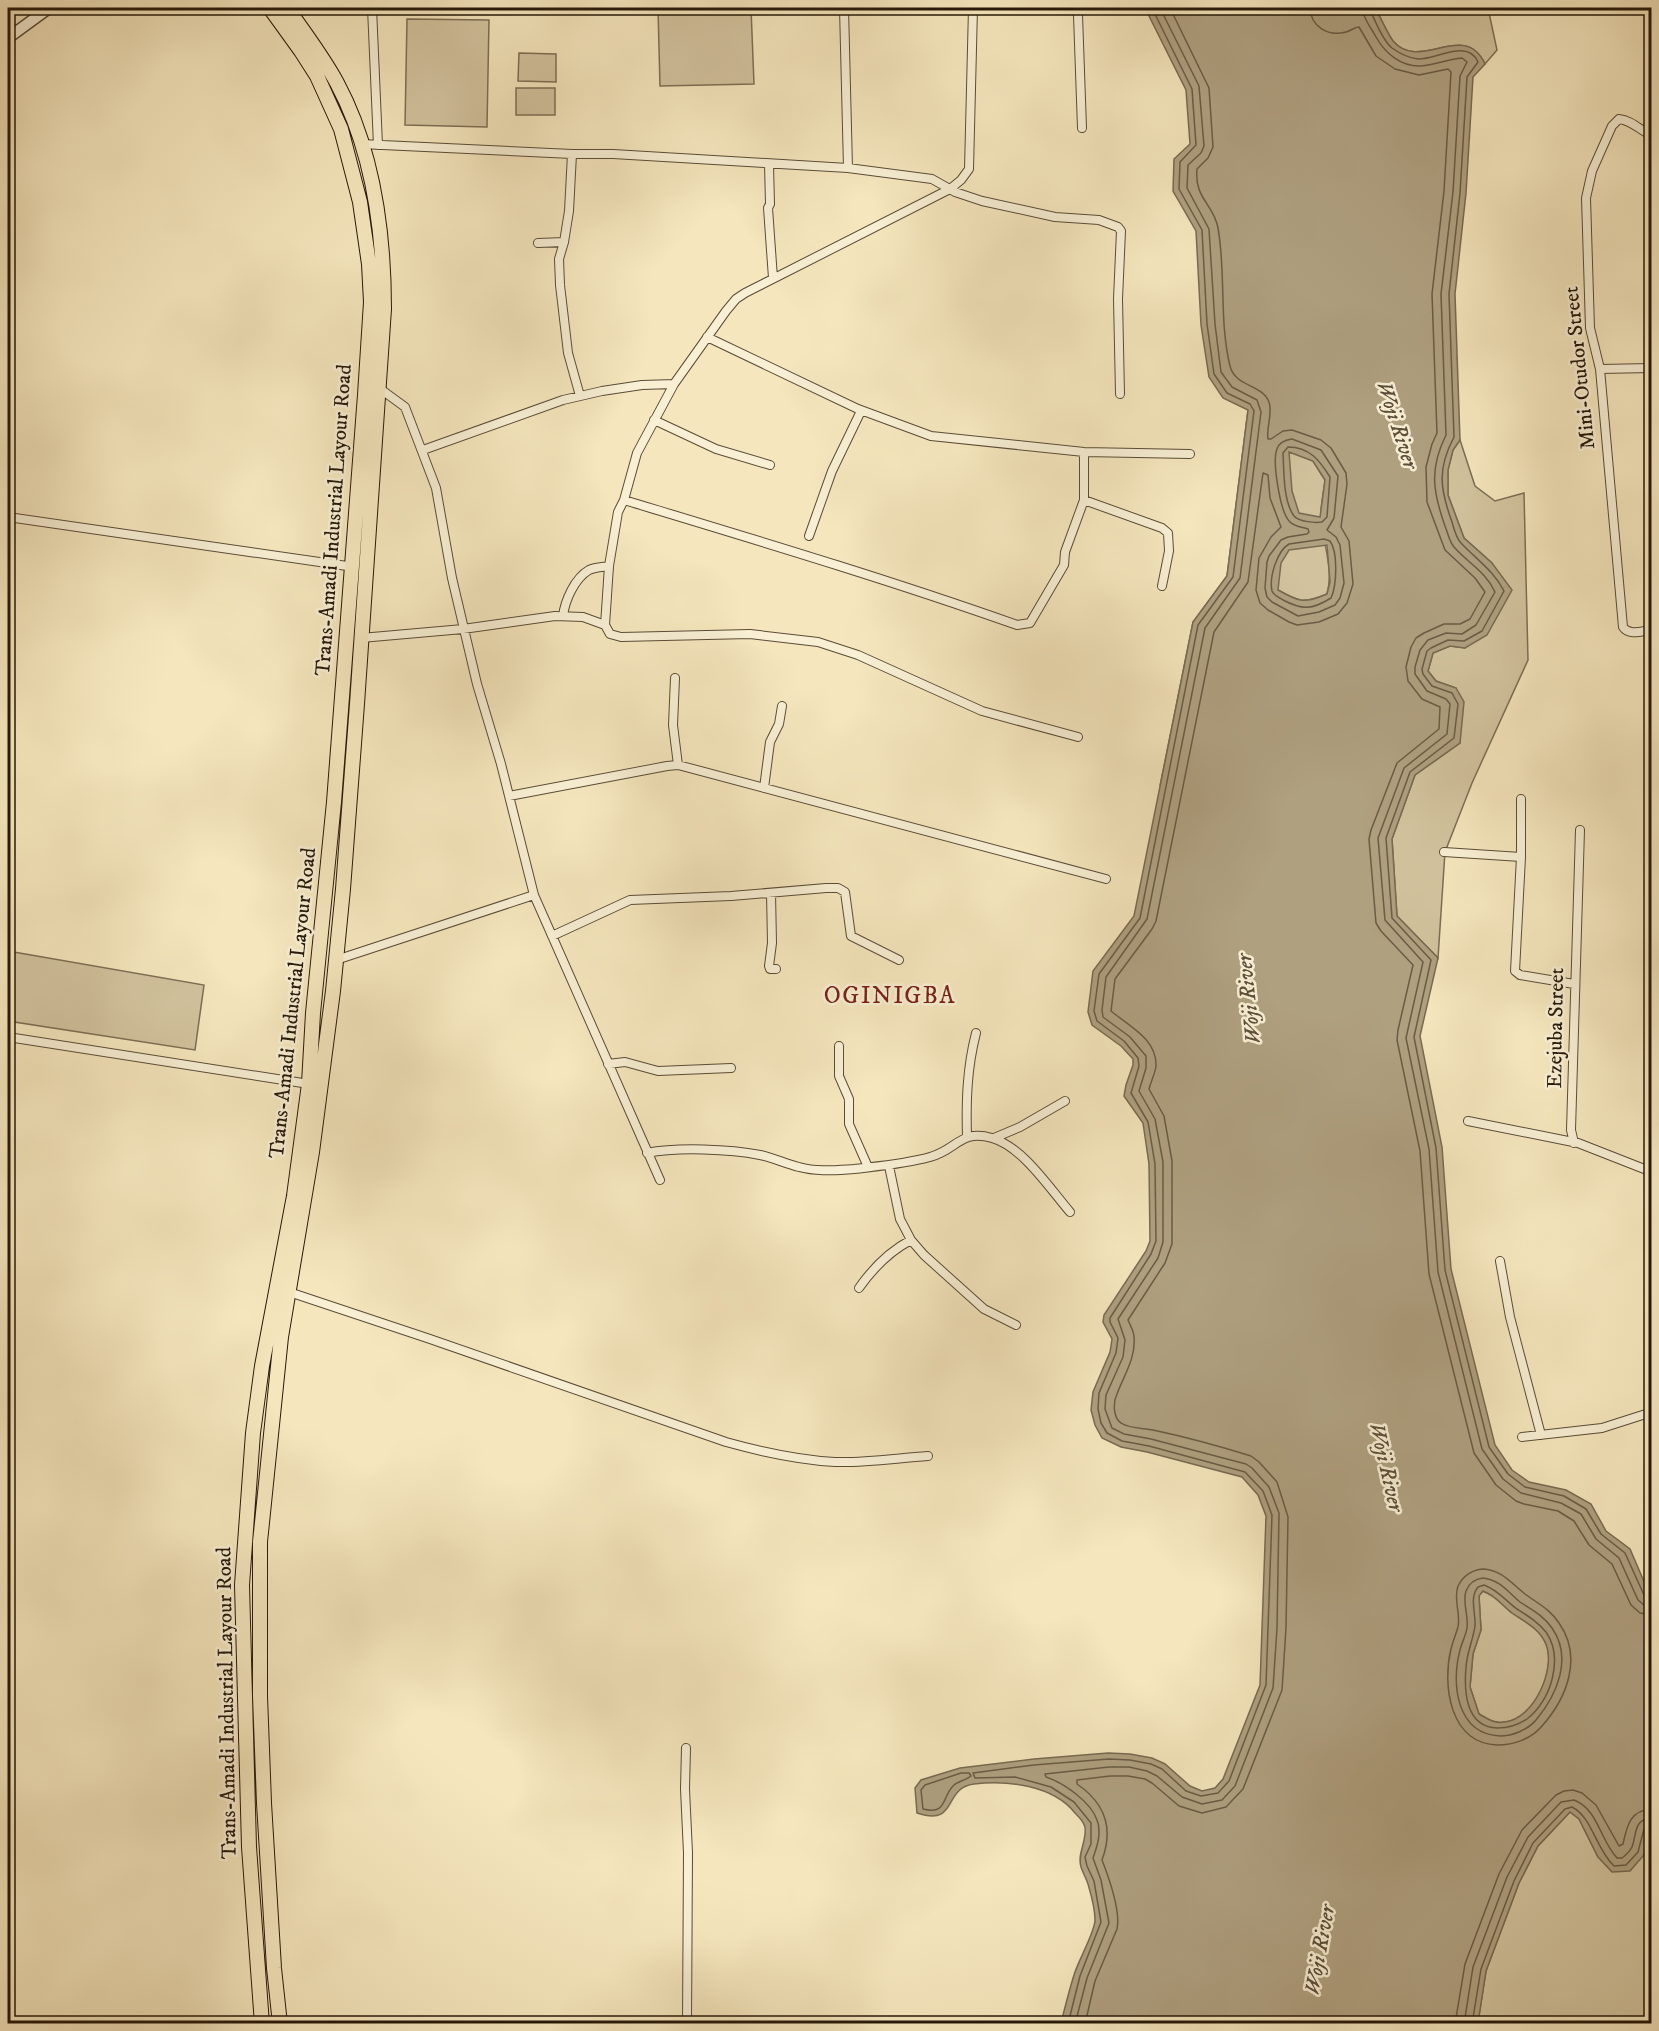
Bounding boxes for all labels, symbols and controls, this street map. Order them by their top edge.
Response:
street label: Mini-Otudor Street [1558,285,1601,451]
street label: Trans-Amadi Industrial Layour Road [310,363,358,677]
water label: Woji River [1370,378,1425,474]
street label: Trans-Amadi Industrial Layour Road [264,846,322,1160]
water label: Woji River [1231,950,1267,1046]
street label: Ezejuba Street [1542,967,1570,1089]
district label: OGINIGBA [824,981,956,1011]
water label: Woji River [1363,1420,1410,1516]
street label: Trans-Amadi Industrial Layour Road [211,1546,243,1859]
water label: Woji River [1299,1901,1342,1997]

